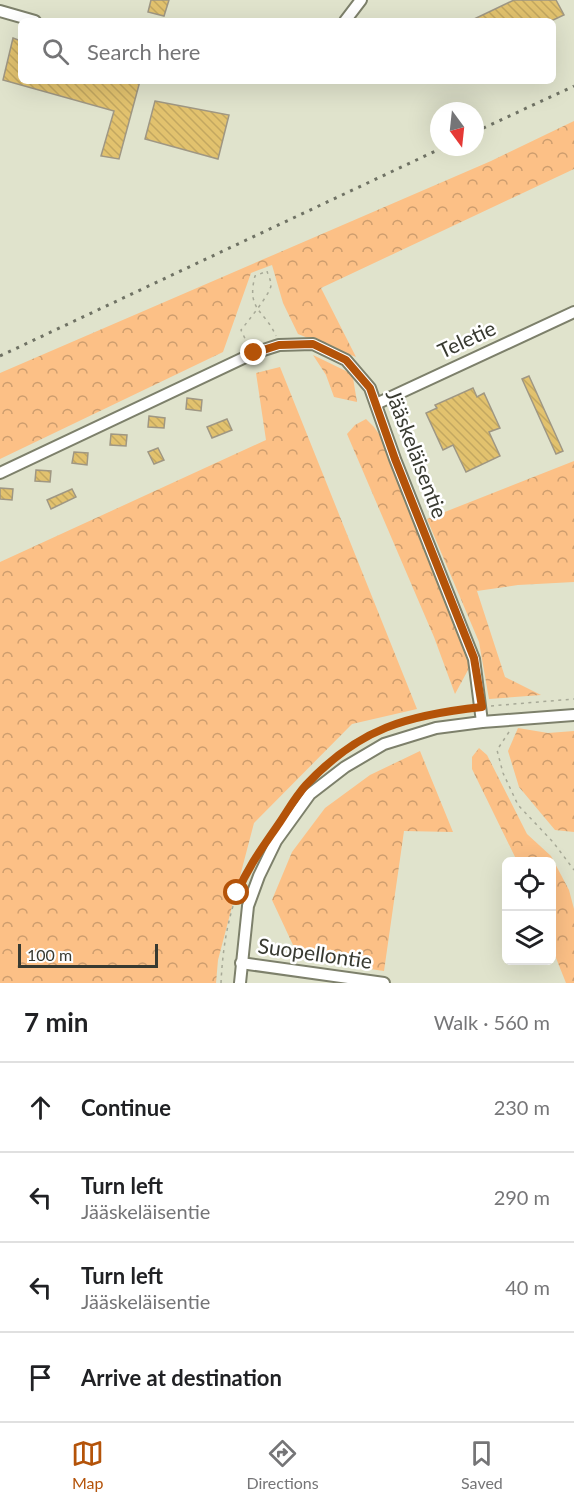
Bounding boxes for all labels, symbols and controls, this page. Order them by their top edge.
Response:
search box [18,18,556,84]
icon: search [39,35,72,68]
text: Search here [87,38,200,65]
north arrow [430,102,484,156]
street label: Teletie [433,314,499,363]
route end [240,339,266,365]
street label: Jääskeläisentie [381,386,453,521]
map controls [502,857,556,965]
button: locate [502,857,556,911]
route start [223,879,249,905]
button: layers [502,911,556,965]
street label: Suopellontie [256,932,374,973]
scale bar [18,941,158,968]
text: 100 m [27,945,72,964]
text: 7 min [24,1006,88,1038]
text: Walk · 560 m [434,1010,550,1034]
icon: ahead [24,1091,57,1124]
text: Continue [81,1094,171,1121]
text: 230 m [494,1095,550,1119]
text: Turn left [81,1172,163,1199]
icon: left [24,1181,57,1214]
text: 290 m [494,1185,550,1209]
text: Jääskeläisentie [81,1199,210,1223]
text: Turn left [81,1262,163,1289]
icon: left [24,1271,57,1304]
text: 40 m [505,1275,550,1299]
text: Jääskeläisentie [81,1289,210,1313]
icon: arrive [24,1361,57,1394]
text: Arrive at destination [81,1364,282,1391]
tab: Map [71,1437,104,1492]
tab: Directions [246,1437,319,1492]
tab: Saved [461,1437,503,1492]

